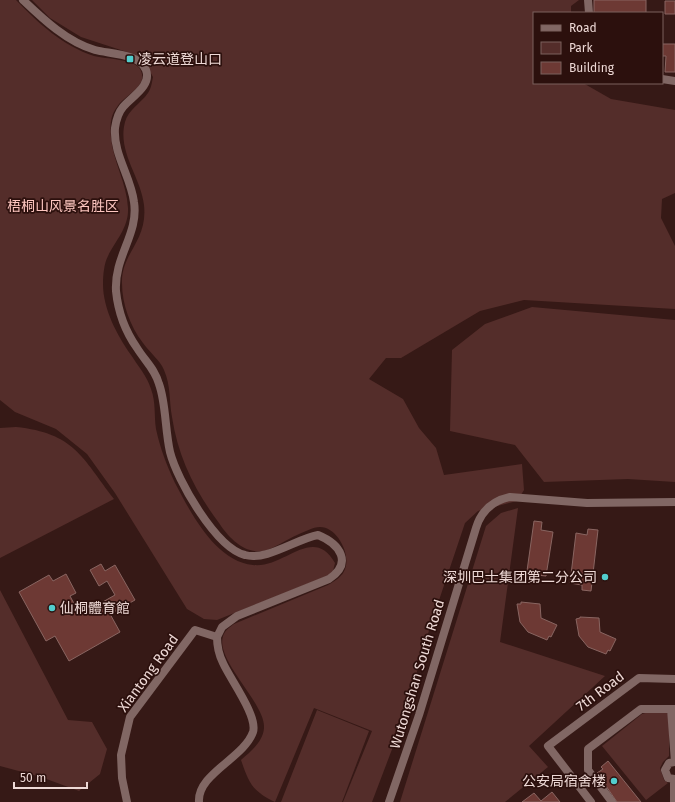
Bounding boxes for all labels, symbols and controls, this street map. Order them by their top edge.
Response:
legend [533,12,663,84]
text: Road [569,21,597,35]
text: Park [569,41,593,55]
place label: 凌云道登山口 [138,51,222,68]
marker: 凌云道登山口 [125,54,135,64]
text: Building [569,61,615,75]
park label: 梧桐山风景名胜区 [7,198,119,215]
place label: 深圳巴士集团第二分公司 [443,569,597,586]
marker: 深圳巴士集团第二分公司 [600,572,610,582]
street label: Wutongshan South Road [387,597,448,751]
place label: 仙桐體育館 [60,600,130,617]
marker: 仙桐體育館 [47,603,57,613]
street label: Xiantong Road [115,631,182,715]
street label: 7th Road [573,668,628,715]
scale bar [14,764,87,790]
text: 50 m [20,771,46,785]
place label: 公安局宿舍楼 [522,773,606,790]
marker: 公安局宿舍楼 [609,776,619,786]

